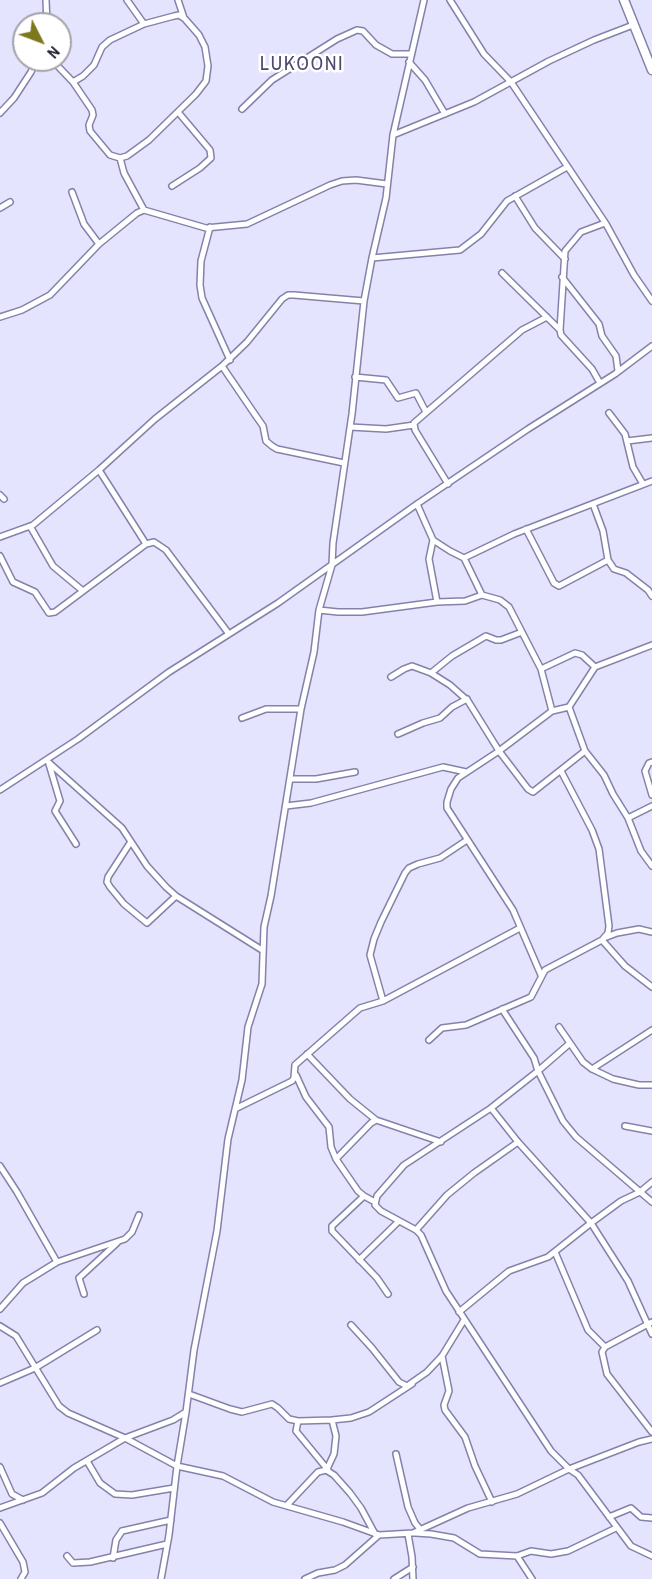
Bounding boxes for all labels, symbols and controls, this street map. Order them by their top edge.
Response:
north arrow [12,12,72,72]
text: N [43,42,65,64]
district label: LUKOONI [260,53,344,77]

